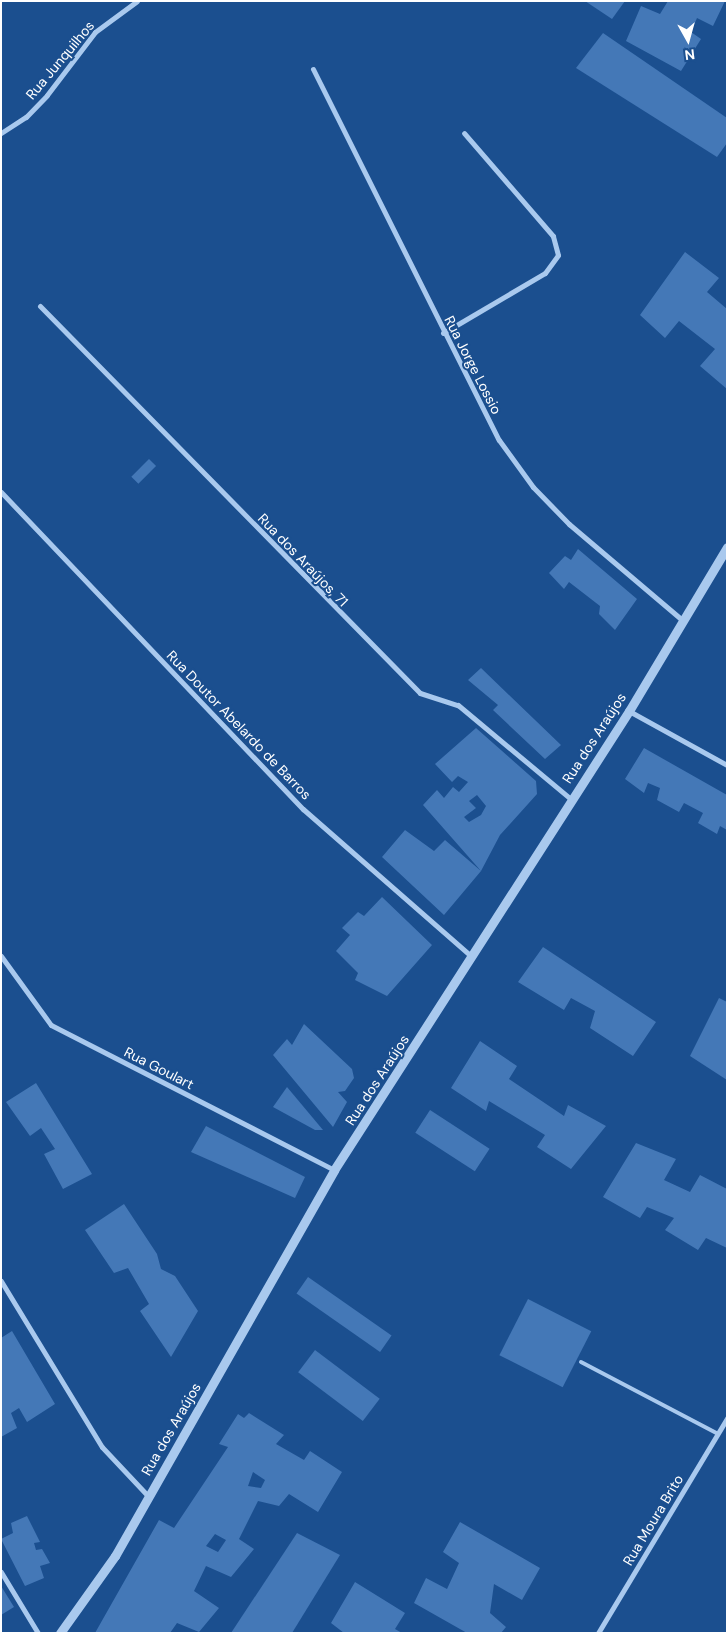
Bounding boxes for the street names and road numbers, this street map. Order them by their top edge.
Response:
street label: Rua Junquilhos [22,17,98,103]
street label: Rua Jorge Lossio [441,313,505,417]
street label: Rua dos Araújos, 71 [254,510,352,610]
street label: Rua Doutor Abelardo de Barros [163,647,315,803]
street label: Rua dos Araújos [559,690,629,786]
street label: Rua dos Araújos [342,1032,412,1128]
street label: Rua Goulart [121,1043,197,1093]
street label: Rua dos Araújos [138,1380,204,1478]
street label: Rua Moura Brito [619,1472,687,1568]

